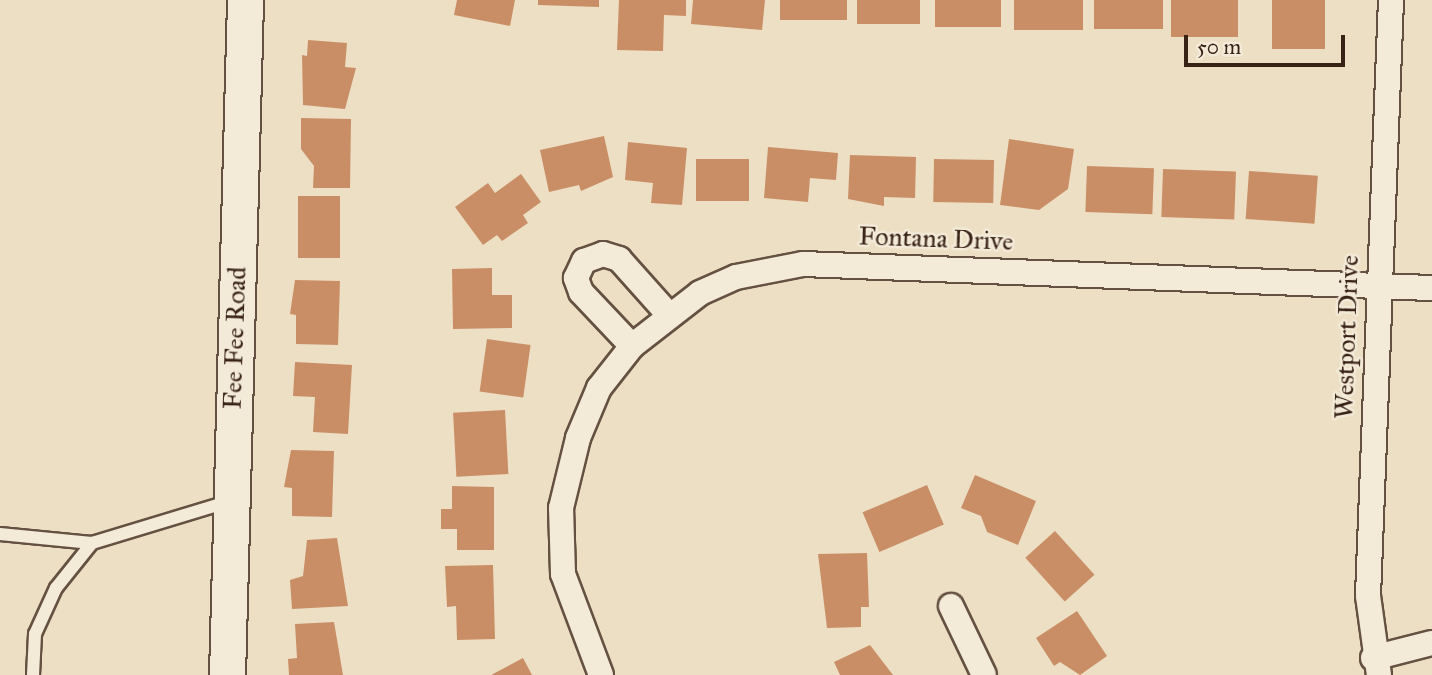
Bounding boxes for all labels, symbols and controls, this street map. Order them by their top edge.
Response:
scale bar [1187,21,1348,65]
text: 50 m [1197,34,1241,60]
street label: Fontana Drive [858,221,1014,257]
street label: Westport Drive [1329,254,1365,420]
street label: Fee Fee Road [217,266,253,410]

